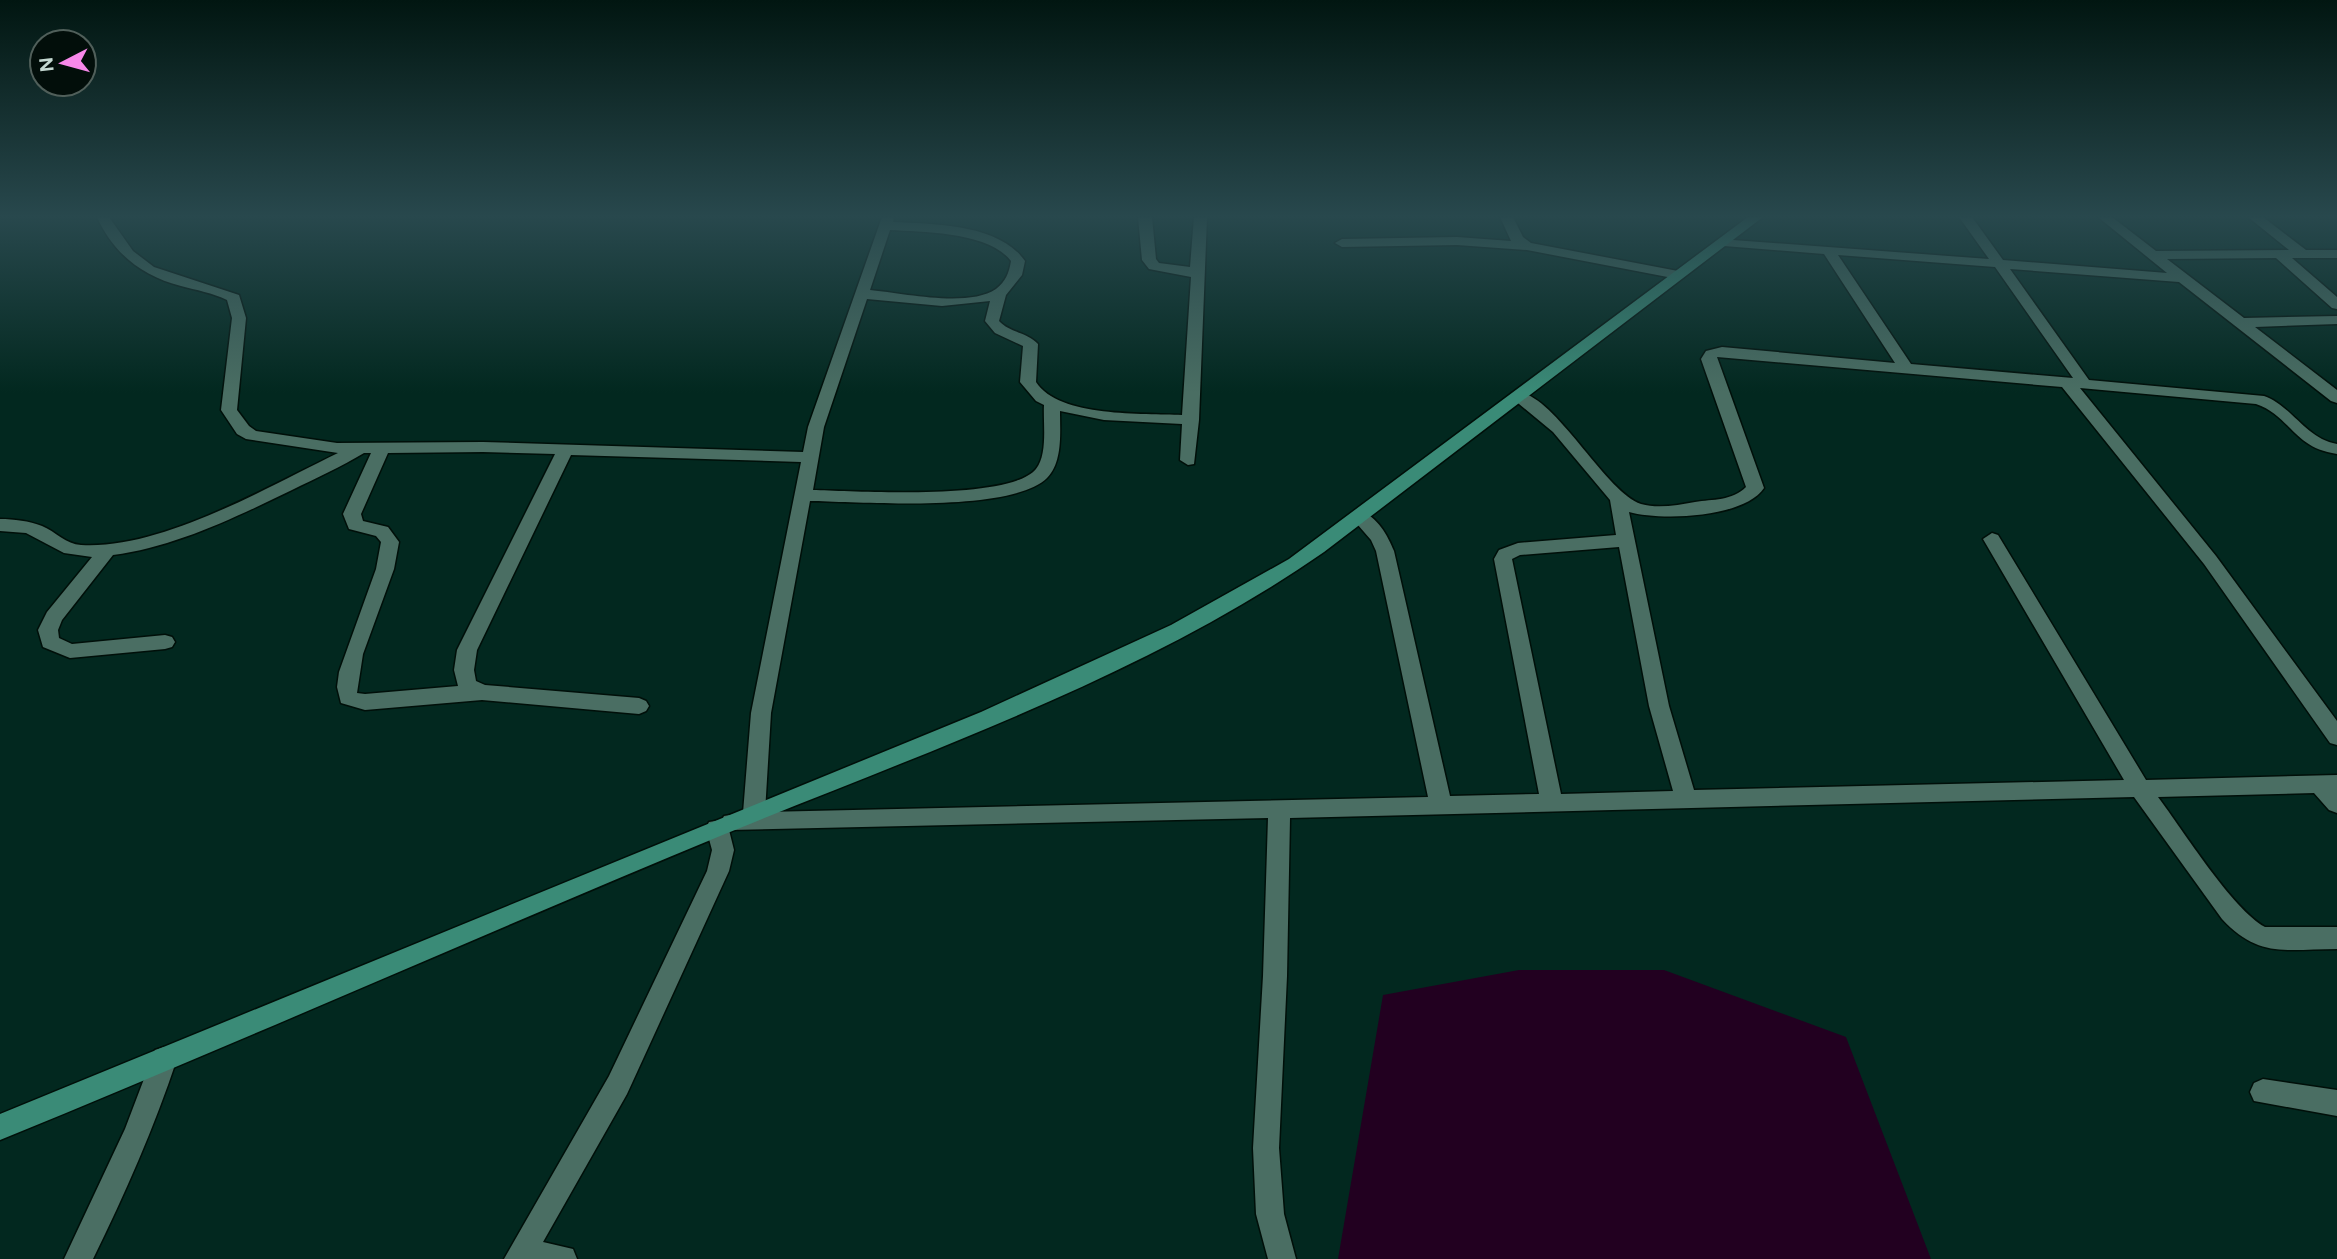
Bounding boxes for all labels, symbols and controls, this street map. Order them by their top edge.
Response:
north arrow [28,28,98,98]
text: N [34,56,59,73]

